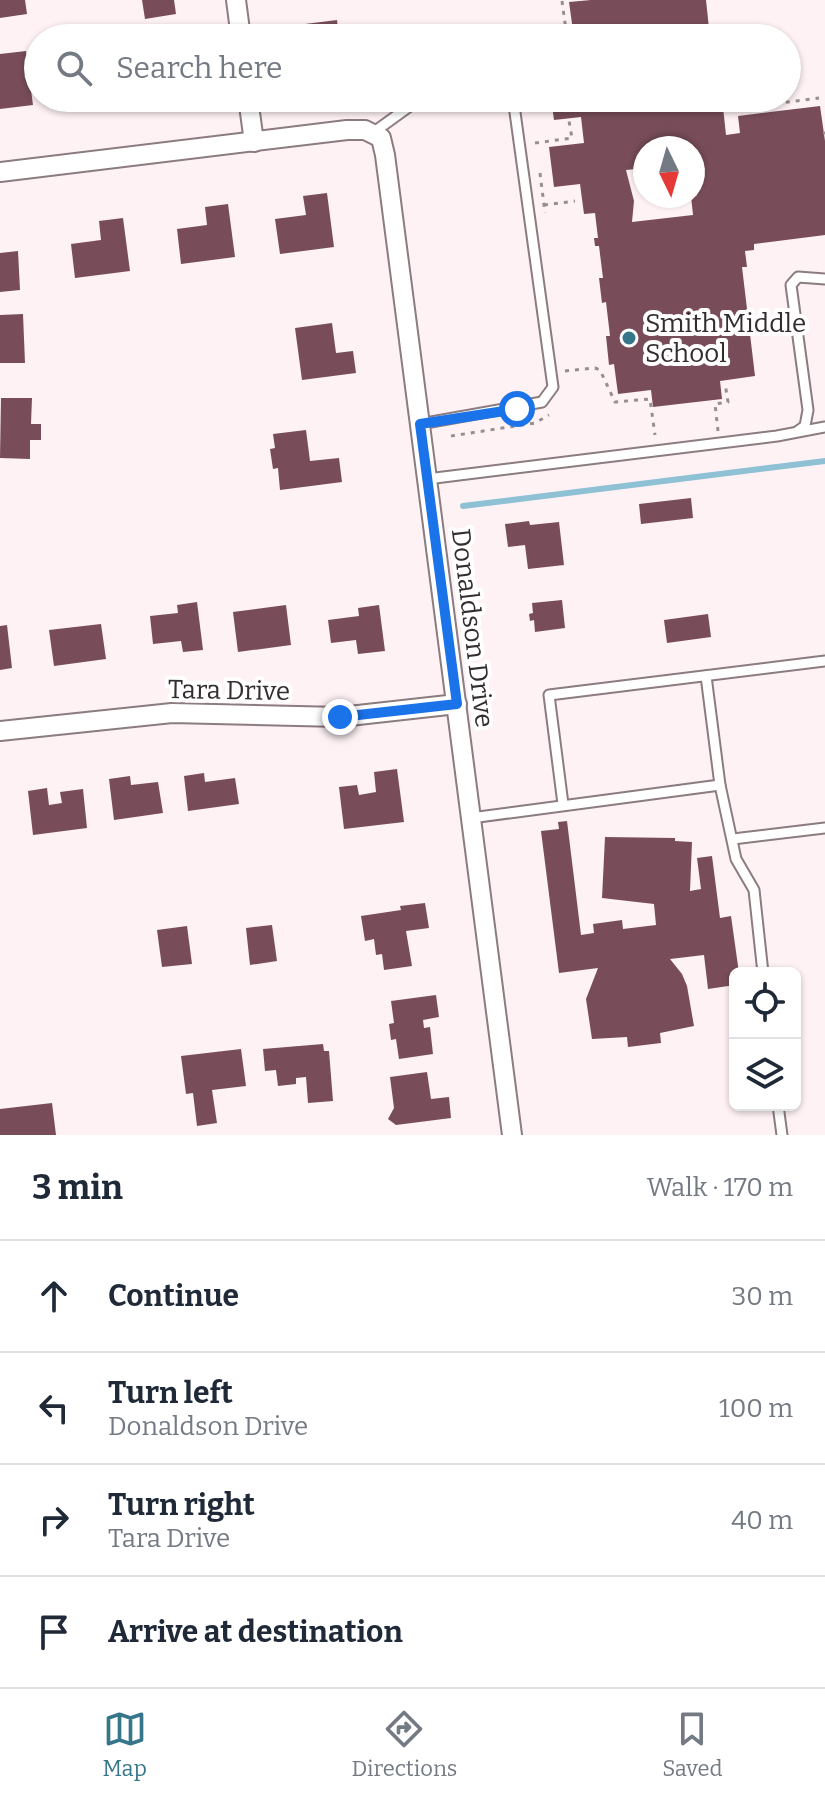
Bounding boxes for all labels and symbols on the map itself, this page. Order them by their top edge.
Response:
north arrow [633,136,705,208]
place label: Smith Middle School [645,308,806,369]
marker: Smith Middle School [620,329,638,347]
route start [499,391,535,427]
street label: Donaldson Drive [445,527,500,729]
street label: Tara Drive [168,674,290,707]
route end [322,699,358,735]

